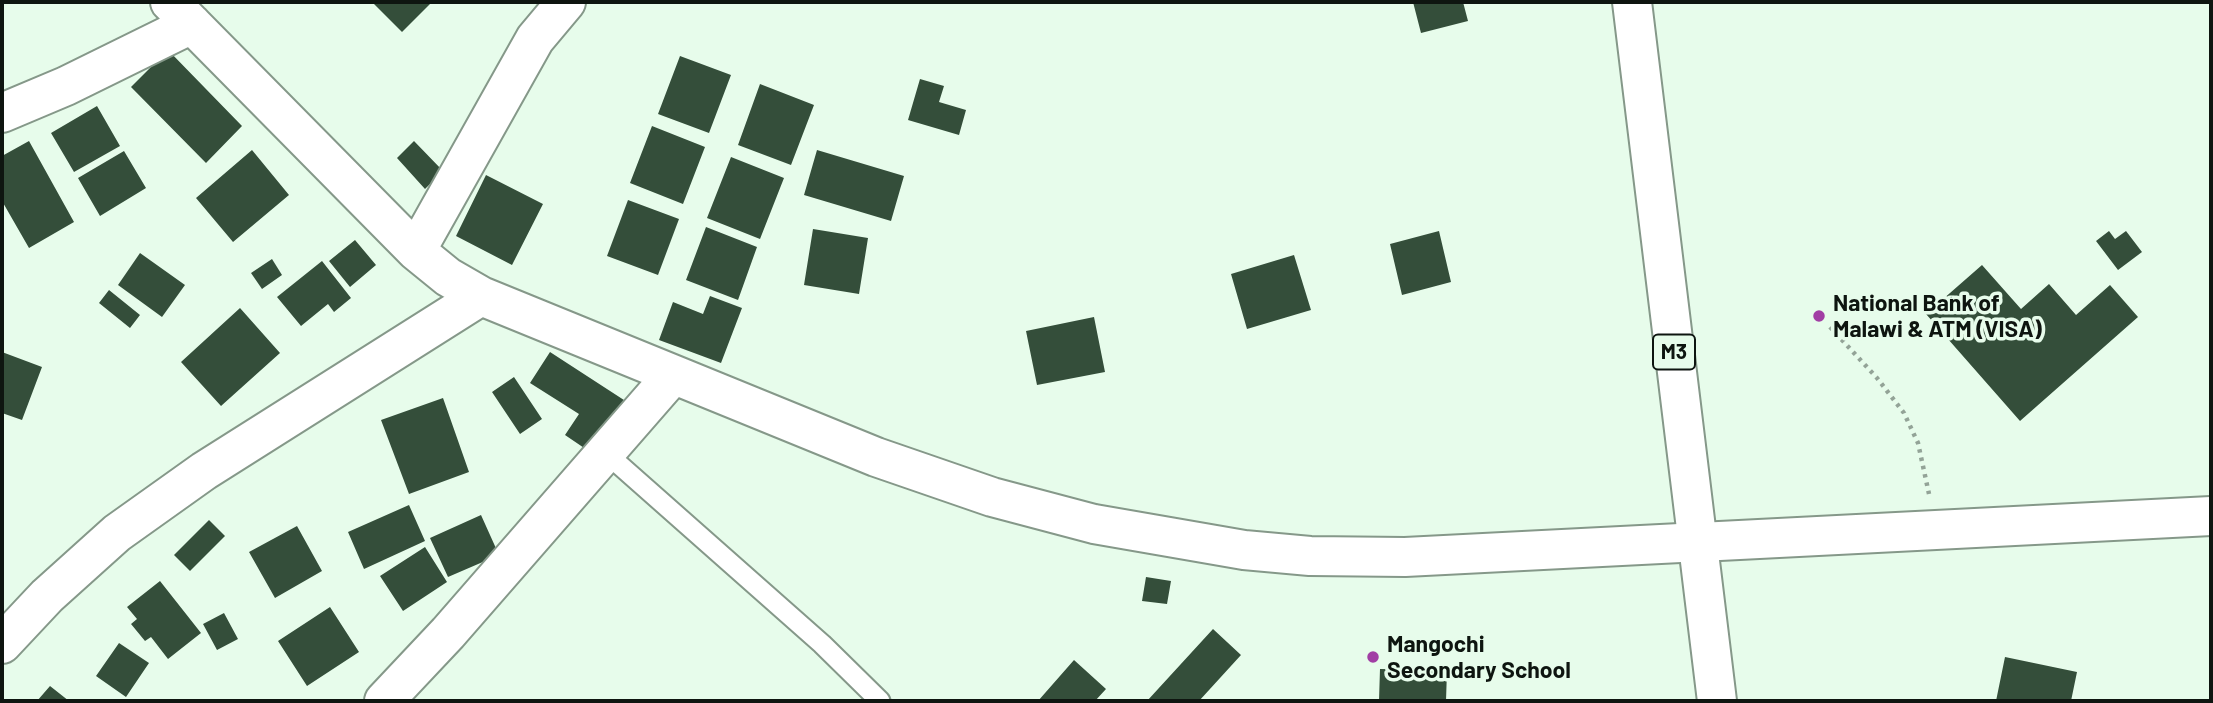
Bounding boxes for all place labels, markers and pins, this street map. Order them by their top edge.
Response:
place label: National Bank of Malawi & ATM (VISA) [1833,289,2042,343]
marker: National Bank of Malawi & ATM (VISA) [1811,308,1827,324]
place label: Mangochi Secondary School [1387,630,1571,684]
marker: Mangochi Secondary School [1365,649,1381,665]

